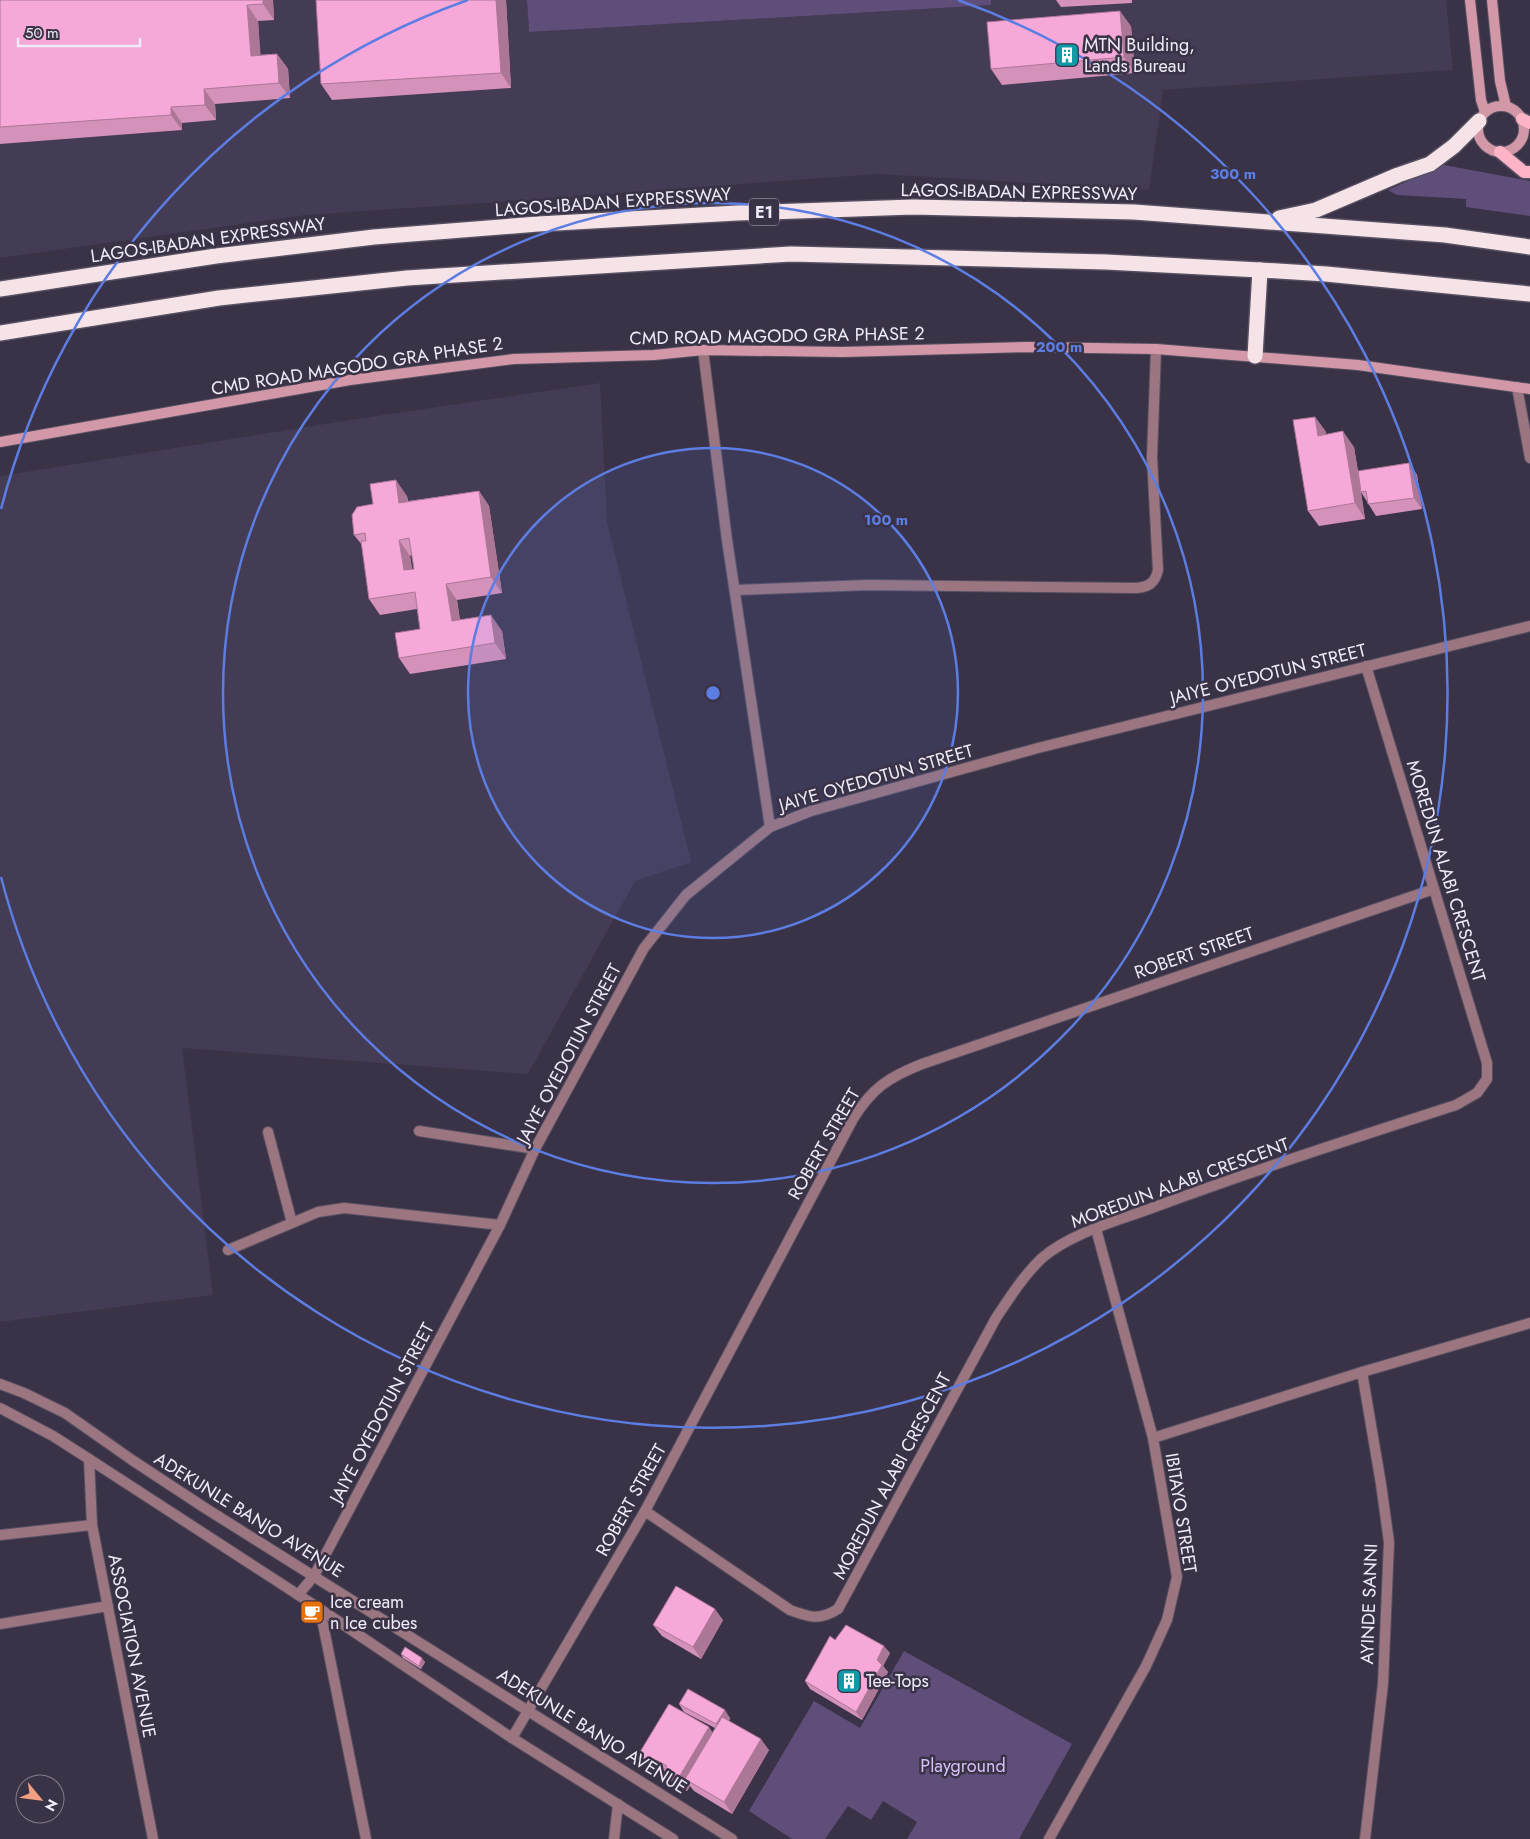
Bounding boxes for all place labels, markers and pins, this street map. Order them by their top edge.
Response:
place label: MTN Building, Lands Bureau [1084,32,1195,79]
building icon: MTN Building, Lands Bureau [1054,42,1080,68]
centre of rings [704,684,722,702]
place label: Ice cream n Ice cubes [330,1589,417,1636]
cafe icon: Ice cream n Ice cubes [299,1599,325,1625]
building icon: Tee-Tops [836,1668,862,1694]
place label: Tee-Tops [866,1668,929,1694]

